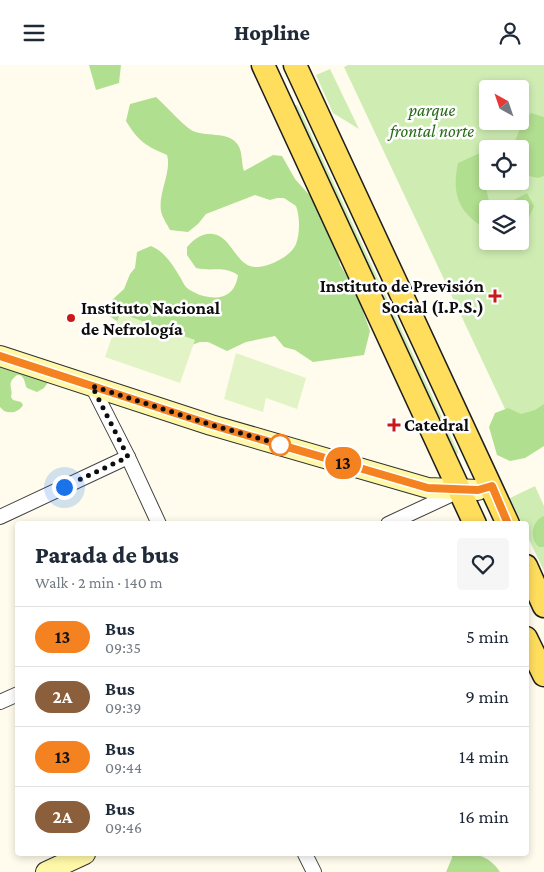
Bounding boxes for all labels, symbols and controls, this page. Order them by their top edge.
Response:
icon: menu [20,19,48,47]
icon: person [496,19,524,47]
text: Hopline [234,20,310,45]
north arrow [479,80,529,130]
map controls [479,80,529,250]
park label: parque frontal norte [387,100,474,141]
button: locate [479,140,529,190]
button: layers [479,200,529,250]
place label: Instituto de Previsión Social (I.P.S.) [320,276,485,318]
marker: Instituto de Previsión Social (I.P.S.) [488,289,502,303]
place label: Instituto Nacional de Nefrología [81,298,220,339]
marker: Instituto Nacional de Nefrología [65,312,77,324]
place label: Catedral [404,415,469,435]
marker: Catedral [388,419,400,431]
unlabelled marker [269,434,291,456]
line badge: 13 [320,447,366,479]
text: 13 [335,453,351,473]
your location [52,475,77,500]
button: heart [457,538,509,590]
text: Parada de bus [35,541,179,568]
text: Walk · 2 min · 140 m [35,574,163,591]
text: Bus [105,618,135,639]
text: 5 min [466,626,509,647]
text: 13 [55,627,70,647]
text: 09:35 [105,639,141,656]
text: Bus [105,678,135,699]
text: 9 min [465,686,509,707]
text: 2A [53,687,72,707]
text: 09:39 [105,699,141,716]
text: Bus [105,738,135,759]
text: 14 min [459,746,509,767]
text: 13 [55,747,70,767]
text: 09:44 [105,759,142,776]
text: Bus [105,798,135,819]
text: 16 min [459,806,509,827]
text: 2A [53,807,72,827]
text: 09:46 [105,819,142,836]

